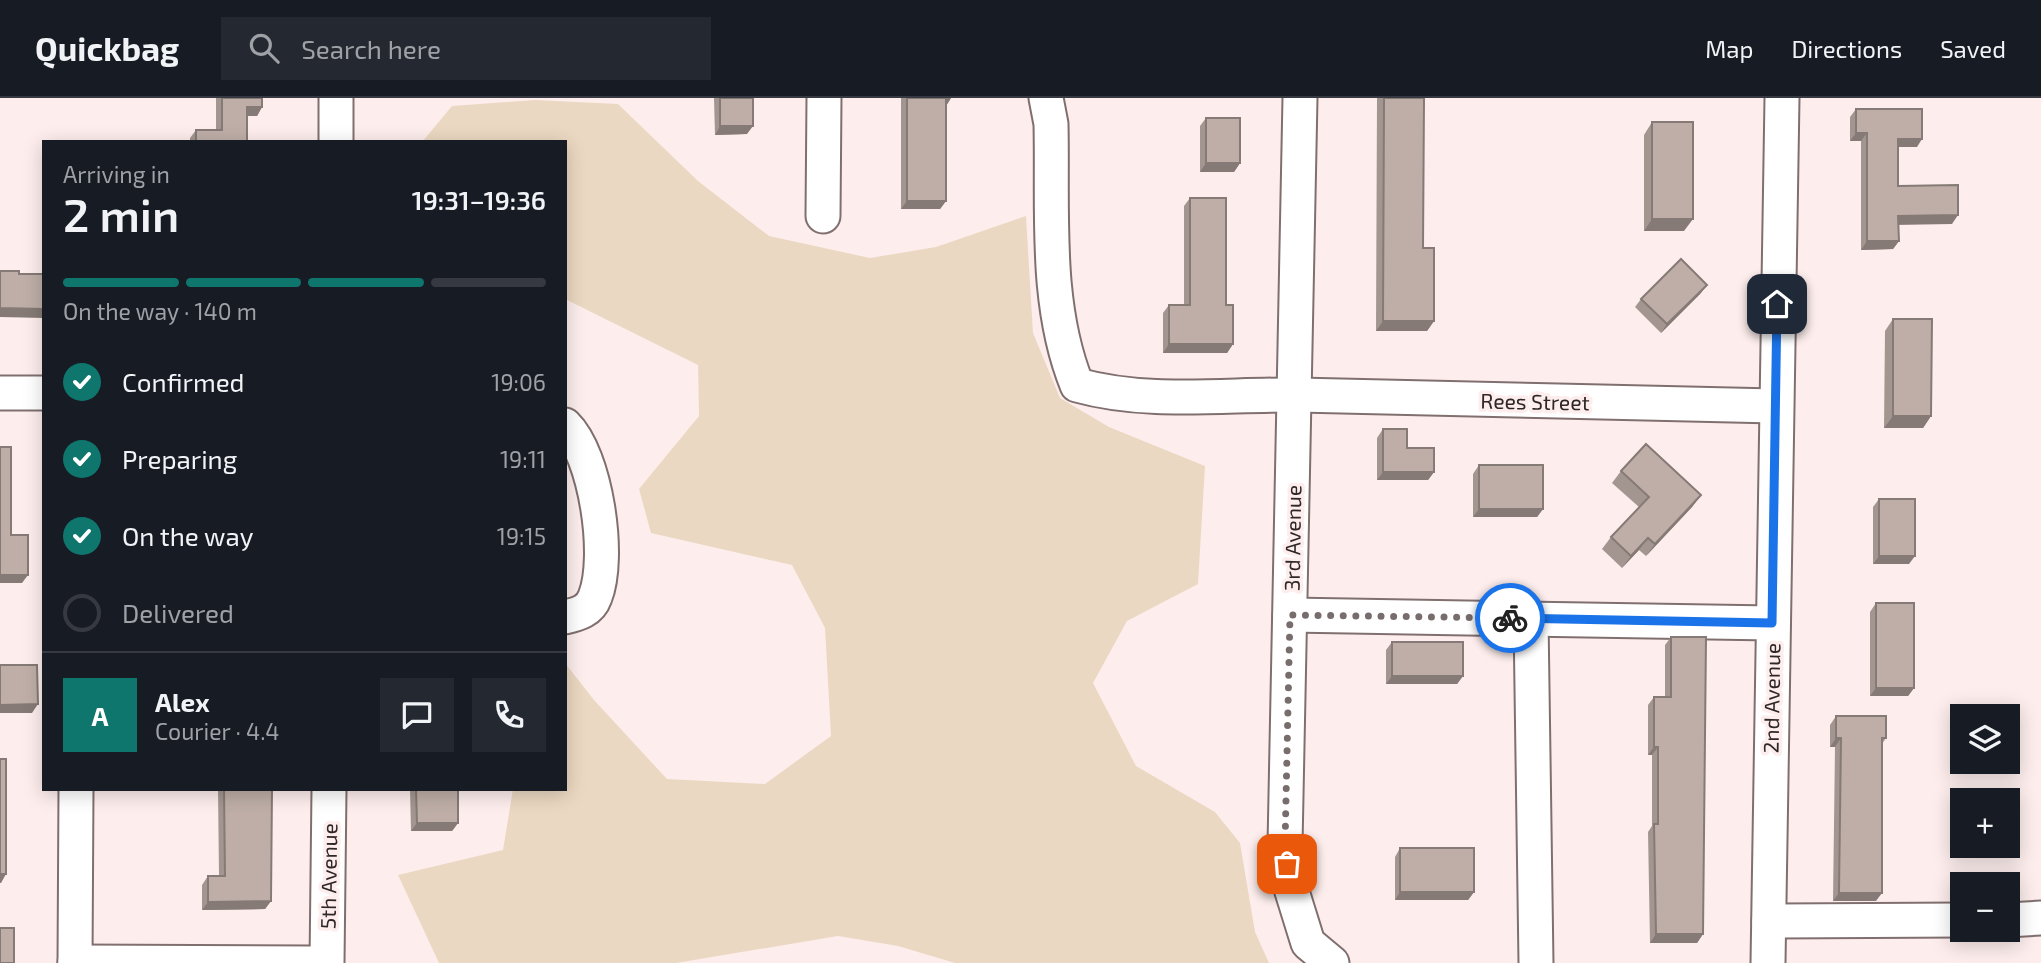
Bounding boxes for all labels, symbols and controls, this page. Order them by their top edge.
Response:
search box [221,17,711,80]
text: Quickbag [35,28,179,68]
icon: search [245,29,283,67]
text: Search here [301,33,441,64]
text: Map [1705,34,1753,63]
text: Directions [1791,34,1902,63]
text: Saved [1940,34,2006,63]
text: Arriving in [63,160,170,188]
text: 19:31–19:36 [412,184,546,215]
text: 2 min [63,186,179,241]
pin [1747,274,1807,334]
icon: home [1758,285,1796,323]
text: On the way · 140 m [63,297,257,325]
icon: check [63,363,101,401]
text: Confirmed [122,366,245,397]
text: 19:06 [491,368,546,396]
street label: Rees Street [1480,388,1590,414]
icon: check [63,440,101,478]
text: Preparing [122,443,237,474]
text: 19:11 [500,445,546,473]
street label: 3rd Avenue [1279,485,1305,591]
icon: check [63,517,101,555]
text: On the way [122,520,253,551]
text: 19:15 [497,522,546,550]
courier [1475,583,1545,653]
text: Delivered [122,597,234,628]
icon: bike [1491,599,1529,637]
street label: 2nd Avenue [1758,642,1784,754]
button: chat [380,678,454,752]
button: phone [472,678,546,752]
text: Alex [155,686,210,717]
text: A [92,700,108,731]
map controls [1950,704,2020,942]
button: layers [1950,704,2020,774]
text: Courier · 4.4 [155,717,279,745]
button: + [1950,788,2020,858]
street label: 5th Avenue [315,823,341,929]
pin [1257,834,1317,894]
icon: bag [1268,845,1306,883]
button: − [1950,872,2020,942]

